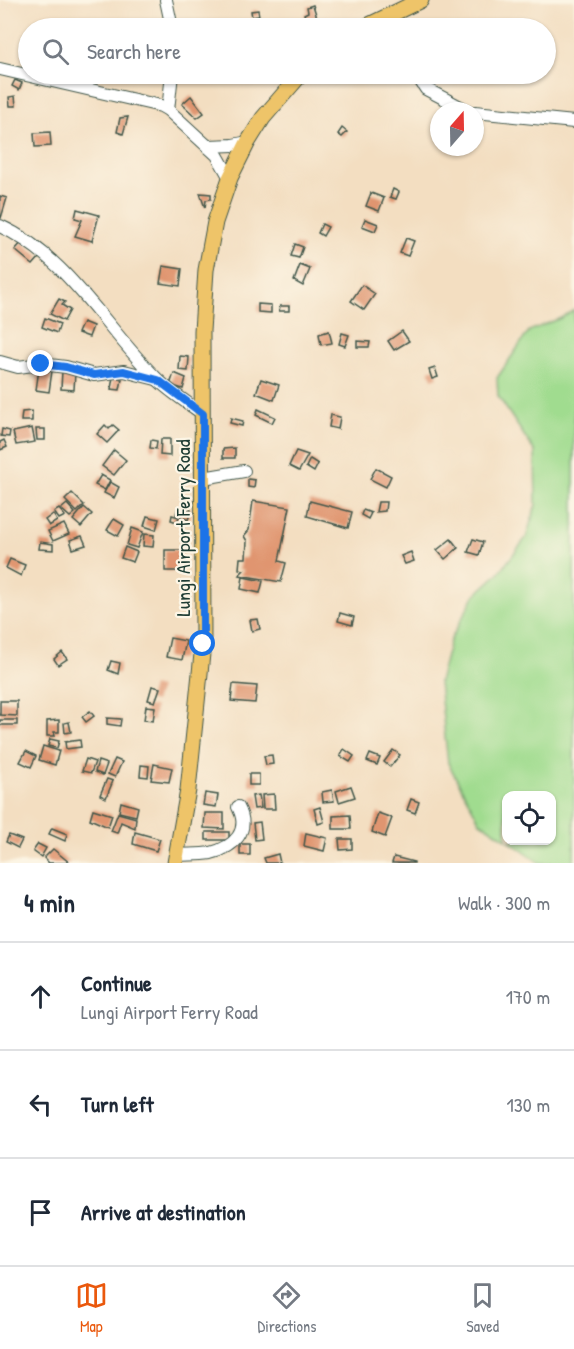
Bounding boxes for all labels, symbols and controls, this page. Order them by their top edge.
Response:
search box [18,18,556,84]
icon: search [39,35,72,68]
text: Search here [87,36,181,66]
north arrow [430,102,484,156]
route end [27,350,53,376]
street label: Lungi Airport Ferry Road [169,439,196,616]
route start [189,630,215,656]
map controls [502,791,556,845]
button: locate [502,791,556,845]
text: 4 min [24,885,75,920]
text: Walk · 300 m [458,889,550,916]
text: Continue [81,968,152,998]
icon: ahead [24,980,57,1013]
text: 170 m [506,983,550,1010]
text: Lungi Airport Ferry Road [81,998,258,1025]
icon: left [24,1088,57,1121]
text: Turn left [81,1089,154,1119]
text: 130 m [507,1091,550,1118]
icon: arrive [24,1196,57,1229]
text: Arrive at destination [81,1197,246,1227]
tab: Map [75,1279,108,1337]
tab: Directions [258,1279,316,1337]
tab: Saved [466,1279,499,1337]

